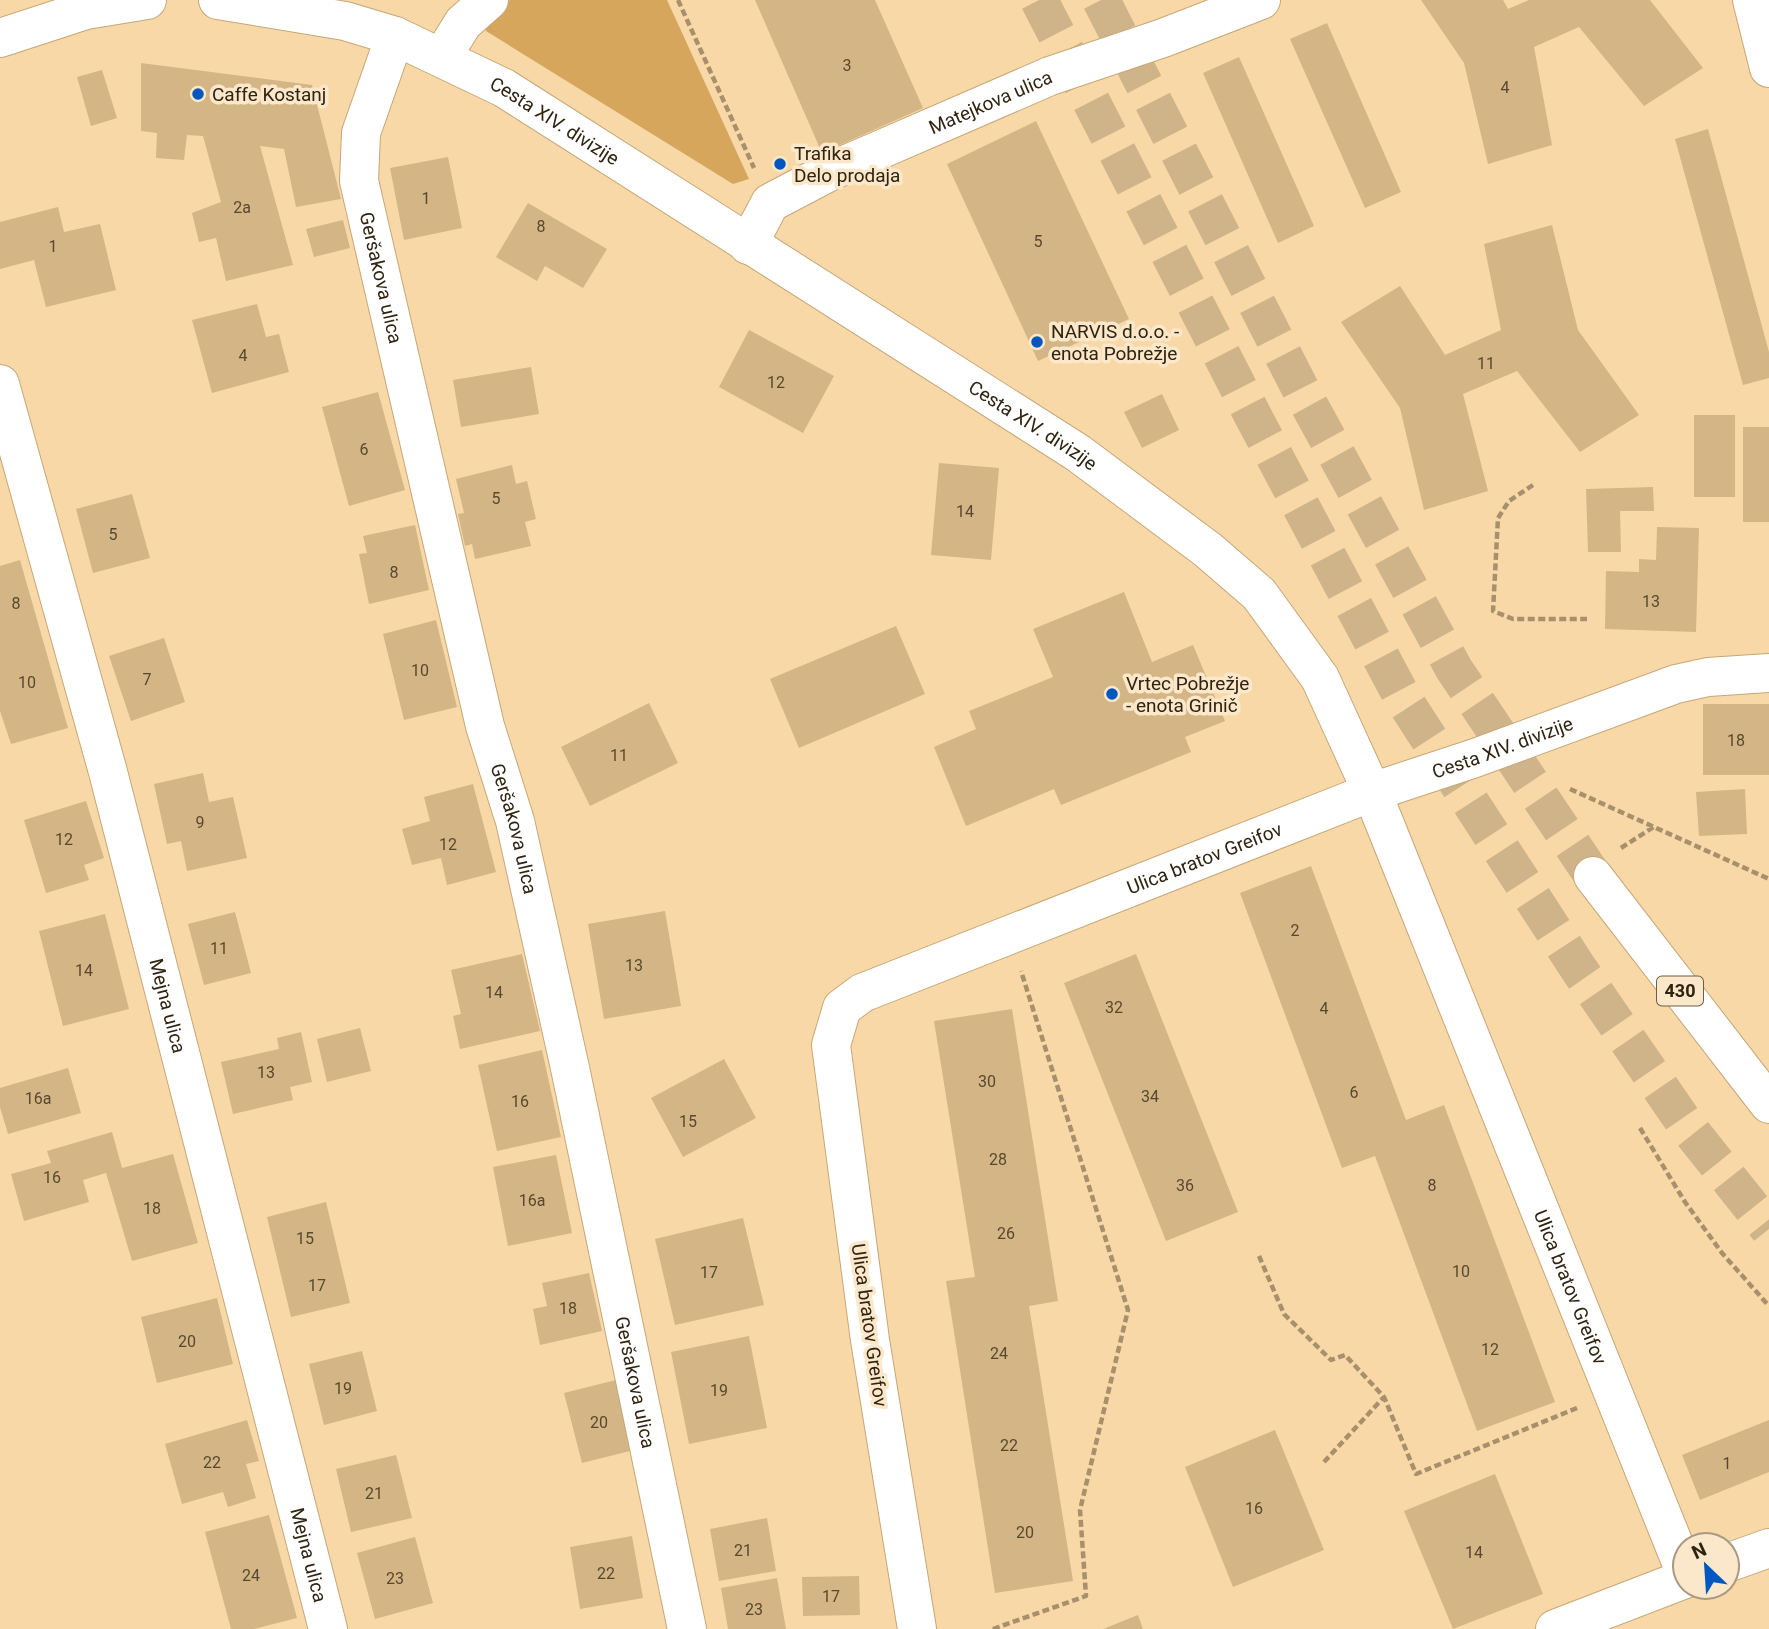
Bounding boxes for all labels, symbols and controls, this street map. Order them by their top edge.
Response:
house number: 3 [843,56,852,75]
street label: Matejkova ulica [925,65,1056,139]
street label: Cesta XIV. divizije [486,72,623,170]
house number: 4 [1501,78,1510,97]
place label: Caffe Kostanj [212,83,326,106]
marker: Caffe Kostanj [190,86,206,102]
place label: Trafika Delo prodaja [794,142,900,187]
marker: Trafika Delo prodaja [772,156,788,172]
house number: 1 [422,189,431,208]
house number: 2a [233,198,251,217]
street label: Geršakova ulica [355,210,407,346]
house number: 8 [537,217,546,236]
house number: 5 [1034,232,1043,251]
house number: 1 [49,237,58,256]
place label: NARVIS d.o.o. - enota Pobrežje [1051,320,1179,365]
marker: NARVIS d.o.o. - enota Pobrežje [1029,334,1045,350]
house number: 4 [239,346,248,365]
house number: 11 [1477,354,1495,373]
house number: 12 [767,373,785,392]
street label: Cesta XIV. divizije [964,376,1102,475]
house number: 6 [360,440,369,459]
house number: 5 [492,489,501,508]
house number: 14 [956,502,974,521]
house number: 5 [109,525,118,544]
house number: 8 [390,563,399,582]
house number: 13 [1642,592,1660,611]
house number: 8 [12,594,21,613]
house number: 10 [411,661,429,680]
house number: 7 [143,670,152,689]
place label: Vrtec Pobrežje - enota Grinič [1126,672,1249,717]
house number: 10 [18,673,36,692]
marker: Vrtec Pobrežje - enota Grinič [1104,686,1120,702]
street label: Cesta XIV. divizije [1429,712,1576,783]
house number: 18 [1727,731,1745,750]
house number: 11 [610,746,628,765]
street label: Geršakova ulica [486,761,542,896]
house number: 9 [196,813,205,832]
street label: Ulica bratov Greifov [1124,818,1285,899]
house number: 12 [55,830,73,849]
house number: 12 [439,835,457,854]
house number: 2 [1291,921,1300,940]
house number: 11 [210,939,228,958]
street label: Mejna ulica [144,956,191,1056]
house number: 13 [625,956,643,975]
house number: 14 [75,961,93,980]
road number: 430 [1657,976,1703,1006]
house number: 14 [485,983,503,1002]
house number: 32 [1105,998,1123,1017]
house number: 4 [1320,999,1329,1018]
house number: 13 [257,1063,275,1082]
house number: 30 [978,1072,996,1091]
house number: 6 [1350,1083,1359,1102]
house number: 34 [1141,1087,1159,1106]
house number: 16a [25,1089,51,1108]
house number: 16 [511,1092,529,1111]
house number: 15 [679,1112,697,1131]
house number: 28 [989,1150,1007,1169]
house number: 16 [43,1168,61,1187]
house number: 36 [1176,1176,1194,1195]
house number: 8 [1428,1176,1437,1195]
house number: 16a [519,1191,545,1210]
house number: 18 [143,1199,161,1218]
street label: Ulica bratov Greifov [1529,1206,1612,1368]
house number: 26 [997,1224,1015,1243]
house number: 15 [296,1229,314,1248]
street label: Ulica bratov Greifov [847,1242,892,1408]
house number: 10 [1452,1262,1470,1281]
house number: 17 [700,1263,718,1282]
house number: 17 [308,1276,326,1295]
house number: 18 [559,1299,577,1318]
street label: Geršakova ulica [610,1314,660,1450]
house number: 20 [178,1332,196,1351]
house number: 12 [1481,1340,1499,1359]
house number: 24 [990,1344,1008,1363]
house number: 19 [334,1379,352,1398]
house number: 19 [710,1381,728,1400]
house number: 20 [590,1413,608,1432]
house number: 22 [1000,1436,1018,1455]
house number: 22 [203,1453,221,1472]
house number: 1 [1723,1454,1732,1473]
house number: 21 [365,1484,383,1503]
house number: 16 [1245,1499,1263,1518]
street label: Mejna ulica [285,1505,332,1605]
house number: 20 [1016,1523,1034,1542]
north arrow [1671,1531,1741,1601]
text: N [1688,1538,1710,1564]
house number: 21 [734,1541,752,1560]
house number: 14 [1465,1543,1483,1562]
house number: 22 [597,1564,615,1583]
house number: 24 [242,1566,260,1585]
house number: 23 [386,1569,404,1588]
house number: 17 [822,1587,840,1606]
house number: 23 [745,1600,763,1619]

